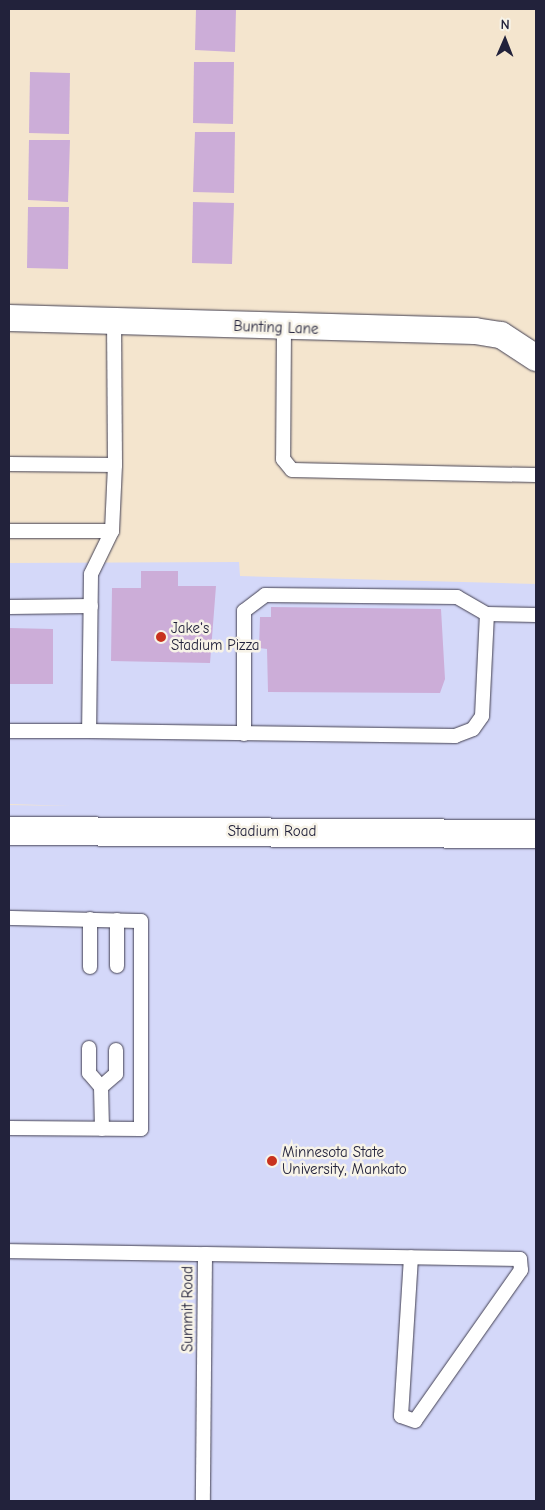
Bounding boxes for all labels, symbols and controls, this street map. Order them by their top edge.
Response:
north arrow [480,15,530,65]
text: N [501,16,510,33]
street label: Bunting Lane [233,318,319,338]
place label: Jake's Stadium Pizza [171,619,260,654]
marker: Jake's Stadium Pizza [155,631,167,643]
street label: Stadium Road [228,823,316,841]
place label: Minnesota State University, Mankato [282,1143,407,1178]
marker: Minnesota State University, Mankato [266,1155,278,1167]
street label: Summit Road [179,1266,197,1352]

